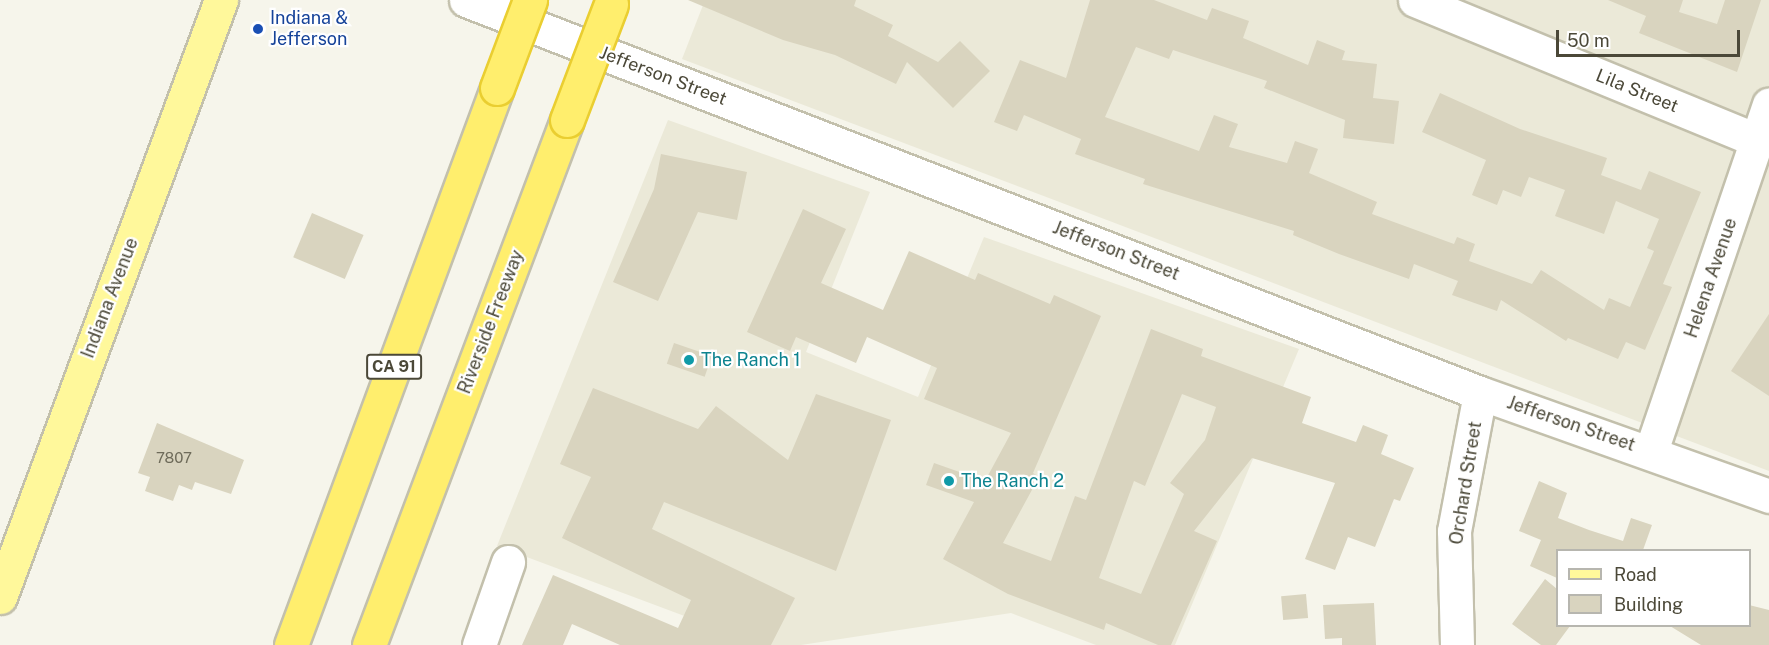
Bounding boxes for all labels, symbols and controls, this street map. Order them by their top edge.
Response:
place label: Indiana & Jefferson [270,8,348,50]
scale bar [1559,18,1744,56]
marker: Indiana & Jefferson [251,22,265,36]
text: 50 m [1567,30,1610,51]
street label: Jefferson Street [596,42,730,110]
street label: Lila Street [1593,65,1681,117]
street label: Helena Avenue [1680,215,1742,341]
street label: Jefferson Street [1049,217,1183,285]
street label: Indiana Avenue [77,235,143,361]
street label: Riverside Freeway [454,247,528,397]
place label: The Ranch 1 [701,349,801,371]
marker: The Ranch 1 [682,353,696,367]
road number: CA 91 [366,354,422,380]
street label: Jefferson Street [1504,392,1638,456]
street label: Orchard Street [1446,420,1486,546]
house number: 7807 [156,449,192,467]
place label: The Ranch 2 [961,470,1064,492]
marker: The Ranch 2 [942,474,956,488]
legend [1556,549,1751,627]
text: Road [1614,564,1657,585]
text: Building [1614,594,1683,615]

